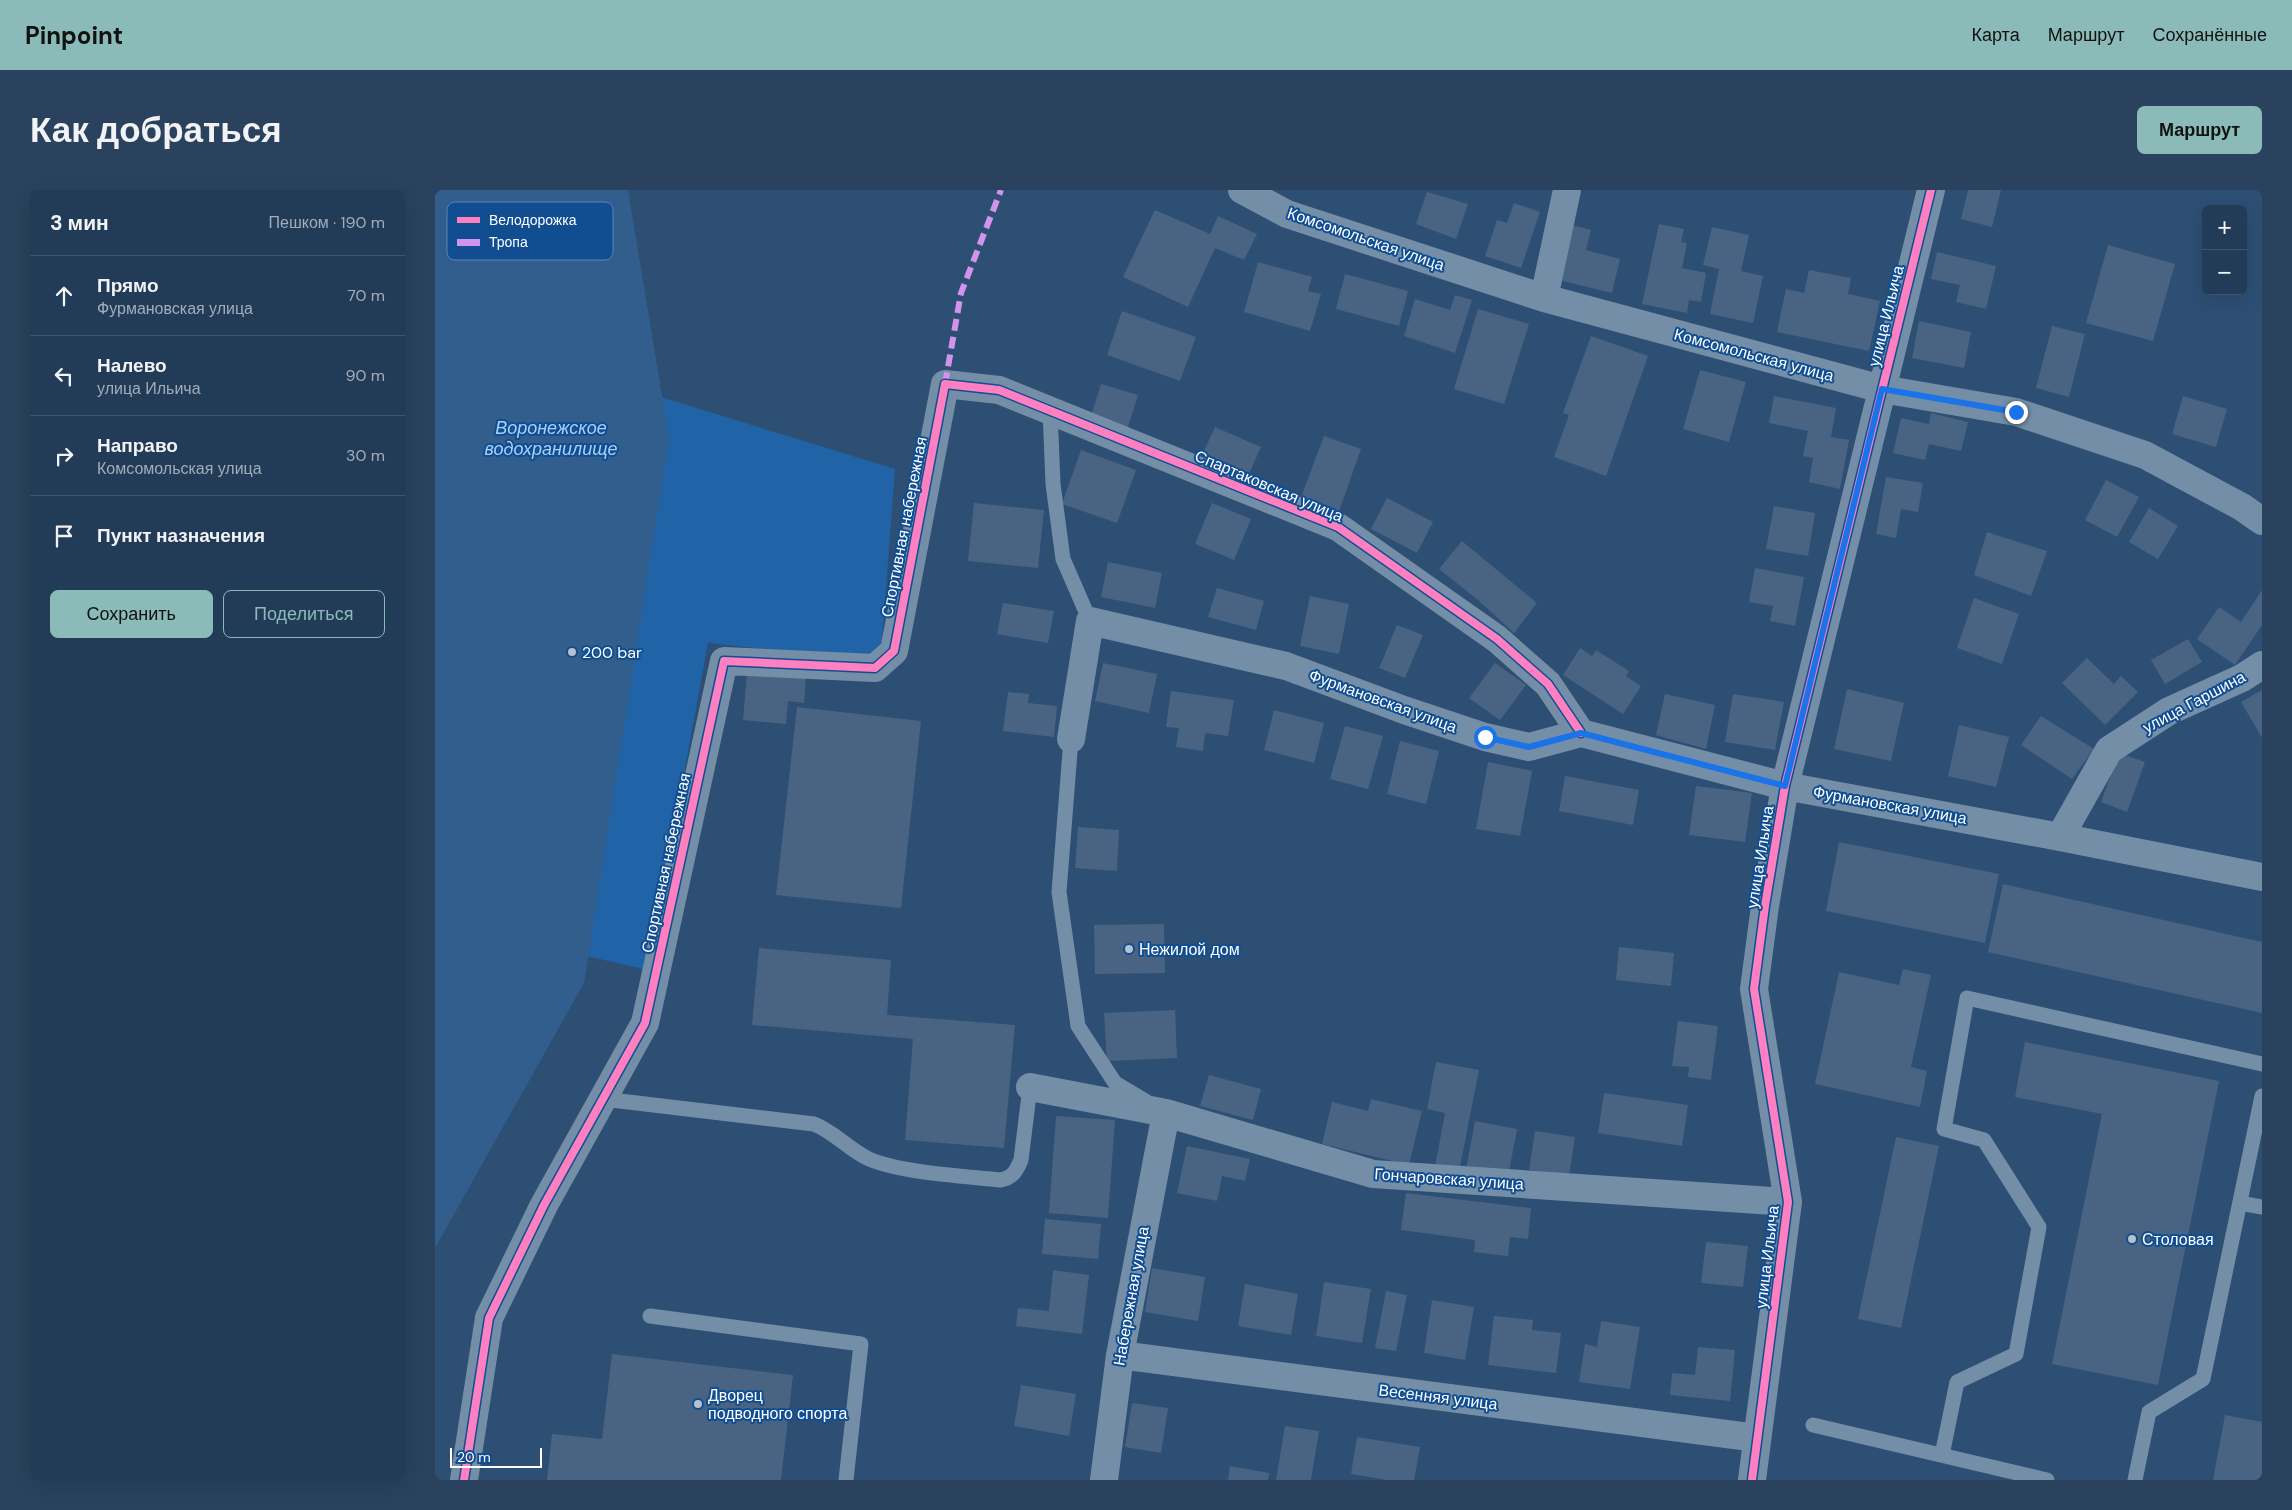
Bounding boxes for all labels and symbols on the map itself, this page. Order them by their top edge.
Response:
legend [447,202,613,260]
street label: Комсомольская улица [1285,202,1447,276]
text: Велодорожка [489,211,577,229]
text: Тропа [489,233,528,251]
street label: улица Ильича [1863,263,1909,369]
street label: Комсомольская улица [1672,324,1836,386]
route end [2005,401,2028,424]
water label: Воронежское водохранилище [484,416,618,461]
street label: Спортивная набережная [876,435,932,619]
street label: Спартаковская улица [1192,445,1346,527]
place label: 200 bar [582,642,642,663]
marker: 200 bar [566,646,578,658]
street label: Фурмановская улица [1306,664,1460,738]
street label: улица Гаршина [2139,666,2249,738]
route start [1474,726,1497,749]
street label: Спортивная набережная [637,771,695,955]
street label: Фурмановская улица [1811,781,1969,829]
street label: улица Ильича [1742,804,1778,910]
place label: Нежилой дом [1139,939,1240,960]
marker: Нежилой дом [1123,943,1135,955]
street label: Гончаровская улица [1374,1163,1525,1195]
street label: улица Ильича [1750,1204,1784,1310]
street label: Набережная улица [1108,1225,1154,1367]
place label: Столовая [2142,1229,2214,1250]
marker: Столовая [2126,1233,2138,1245]
street label: Весенняя улица [1377,1379,1499,1415]
place label: Дворец подводного спорта [708,1385,847,1424]
marker: Дворец подводного спорта [692,1398,704,1410]
scale bar [450,1445,543,1468]

